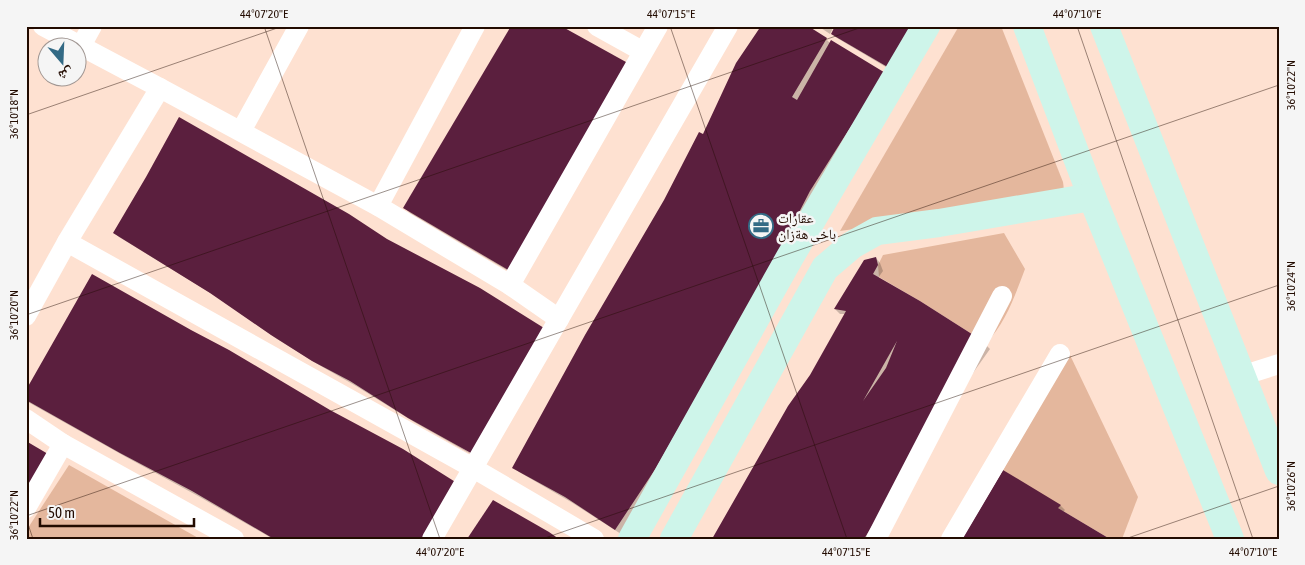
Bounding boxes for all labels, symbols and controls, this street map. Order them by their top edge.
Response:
text: 44°07'20"E [240,7,288,21]
text: 44°07'15"E [647,7,695,21]
text: 44°07'10"E [1053,7,1101,21]
north arrow [38,38,88,88]
text: 36°10'22"N [1284,60,1298,110]
text: ش [56,63,76,84]
text: 36°10'18"N [7,89,21,139]
place label: عقارات باخی هةزان [778,210,836,243]
office icon: عقارات باخی هةزان [748,213,774,239]
text: 36°10'24"N [1284,261,1298,311]
text: 36°10'20"N [7,290,21,340]
text: 36°10'26"N [1284,461,1298,511]
text: 36°10'22"N [7,490,21,540]
scale bar [40,495,194,527]
text: 50 m [48,504,75,521]
text: 44°07'20"E [416,545,464,559]
text: 44°07'15"E [822,545,870,559]
text: 44°07'10"E [1229,545,1277,559]

